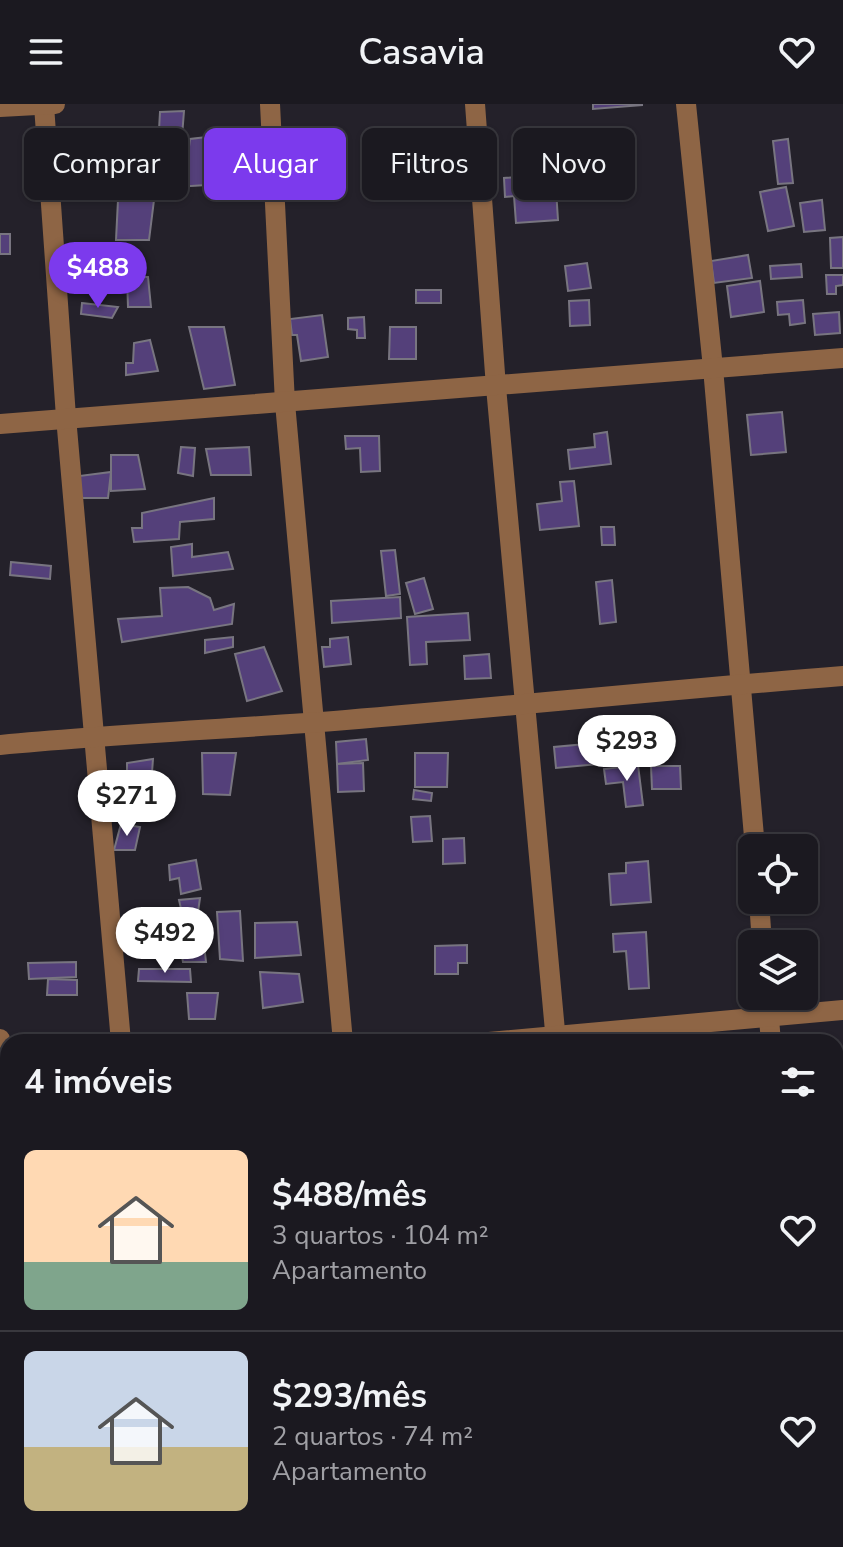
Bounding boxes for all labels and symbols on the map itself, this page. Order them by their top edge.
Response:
pin: $488 [51,242,145,310]
pin: $293 [580,715,674,783]
pin: $271 [80,770,174,838]
pin: $492 [118,907,212,975]

